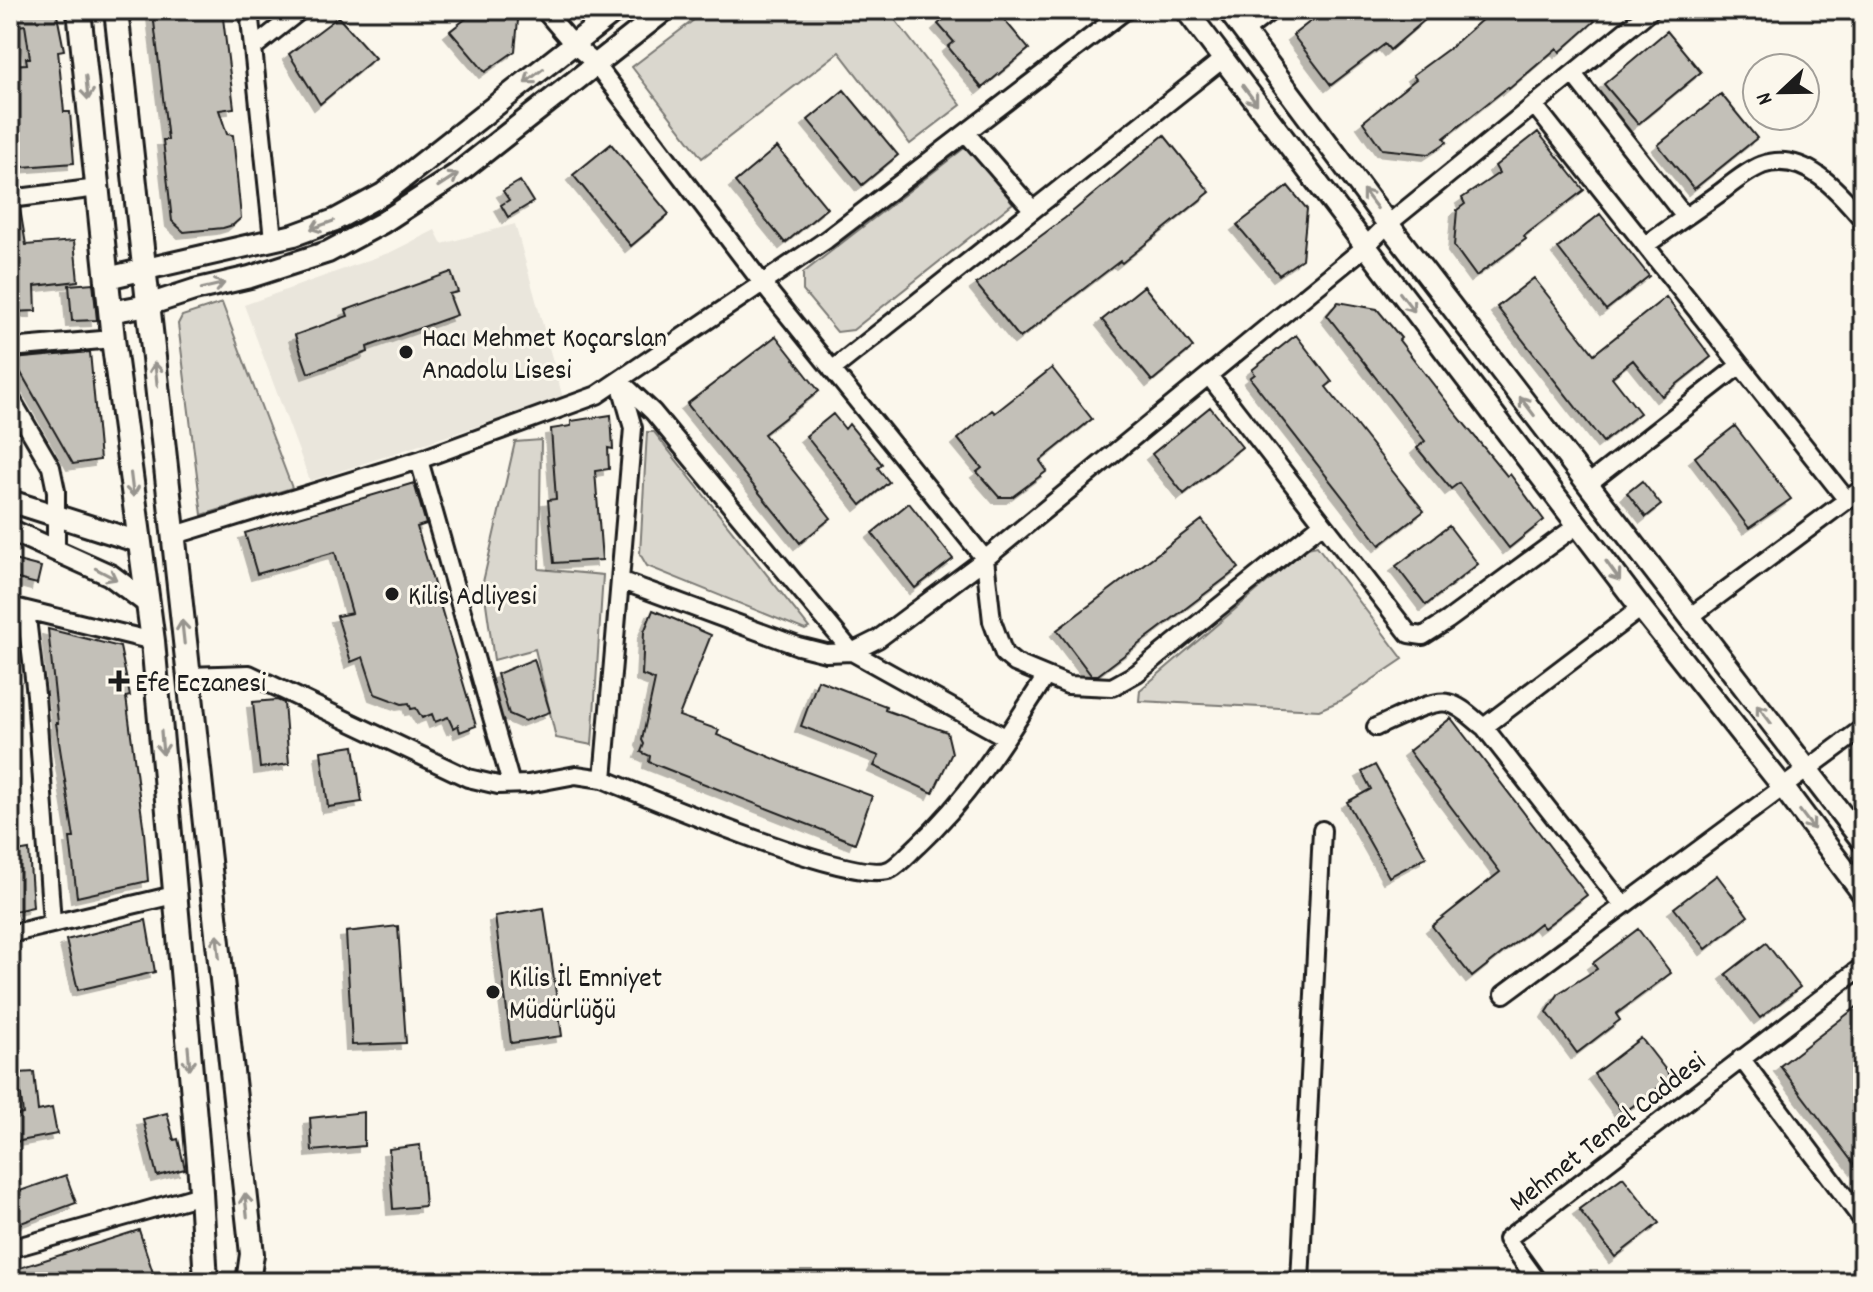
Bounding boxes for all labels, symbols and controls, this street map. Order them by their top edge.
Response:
north arrow [1741,52,1821,132]
one-way arrow [524,68,545,85]
one-way arrow [80,74,95,100]
one-way arrow [1242,84,1259,105]
text: N [1749,87,1782,109]
one-way arrow [436,172,459,188]
one-way arrow [1361,189,1378,210]
one-way arrow [310,219,335,233]
one-way arrow [199,277,225,292]
one-way arrow [1399,291,1416,312]
place label: Hacı Mehmet Koçarslan Anadolu Lisesi [422,321,667,393]
marker: Hacı Mehmet Koçarslan Anadolu Lisesi [397,343,415,361]
one-way arrow [148,361,163,388]
one-way arrow [1519,396,1536,417]
one-way arrow [125,472,140,497]
one-way arrow [1605,559,1622,581]
one-way arrow [93,567,117,583]
place label: Kilis Adliyesi [408,579,537,619]
marker: Kilis Adliyesi [383,585,401,603]
one-way arrow [176,619,191,646]
place label: Efe Eczanesi [135,666,266,706]
marker: Efe Eczanesi [110,672,128,690]
one-way arrow [1756,704,1773,725]
one-way arrow [154,729,169,756]
one-way arrow [1799,809,1816,830]
one-way arrow [210,933,225,960]
place label: Kilis İl Emniyet Müdürlüğü [509,961,662,1033]
marker: Kilis İl Emniyet Müdürlüğü [484,983,502,1001]
one-way arrow [182,1044,197,1071]
street label: Mehmet Temel Caddesi [1502,1044,1716,1224]
one-way arrow [239,1192,254,1219]

